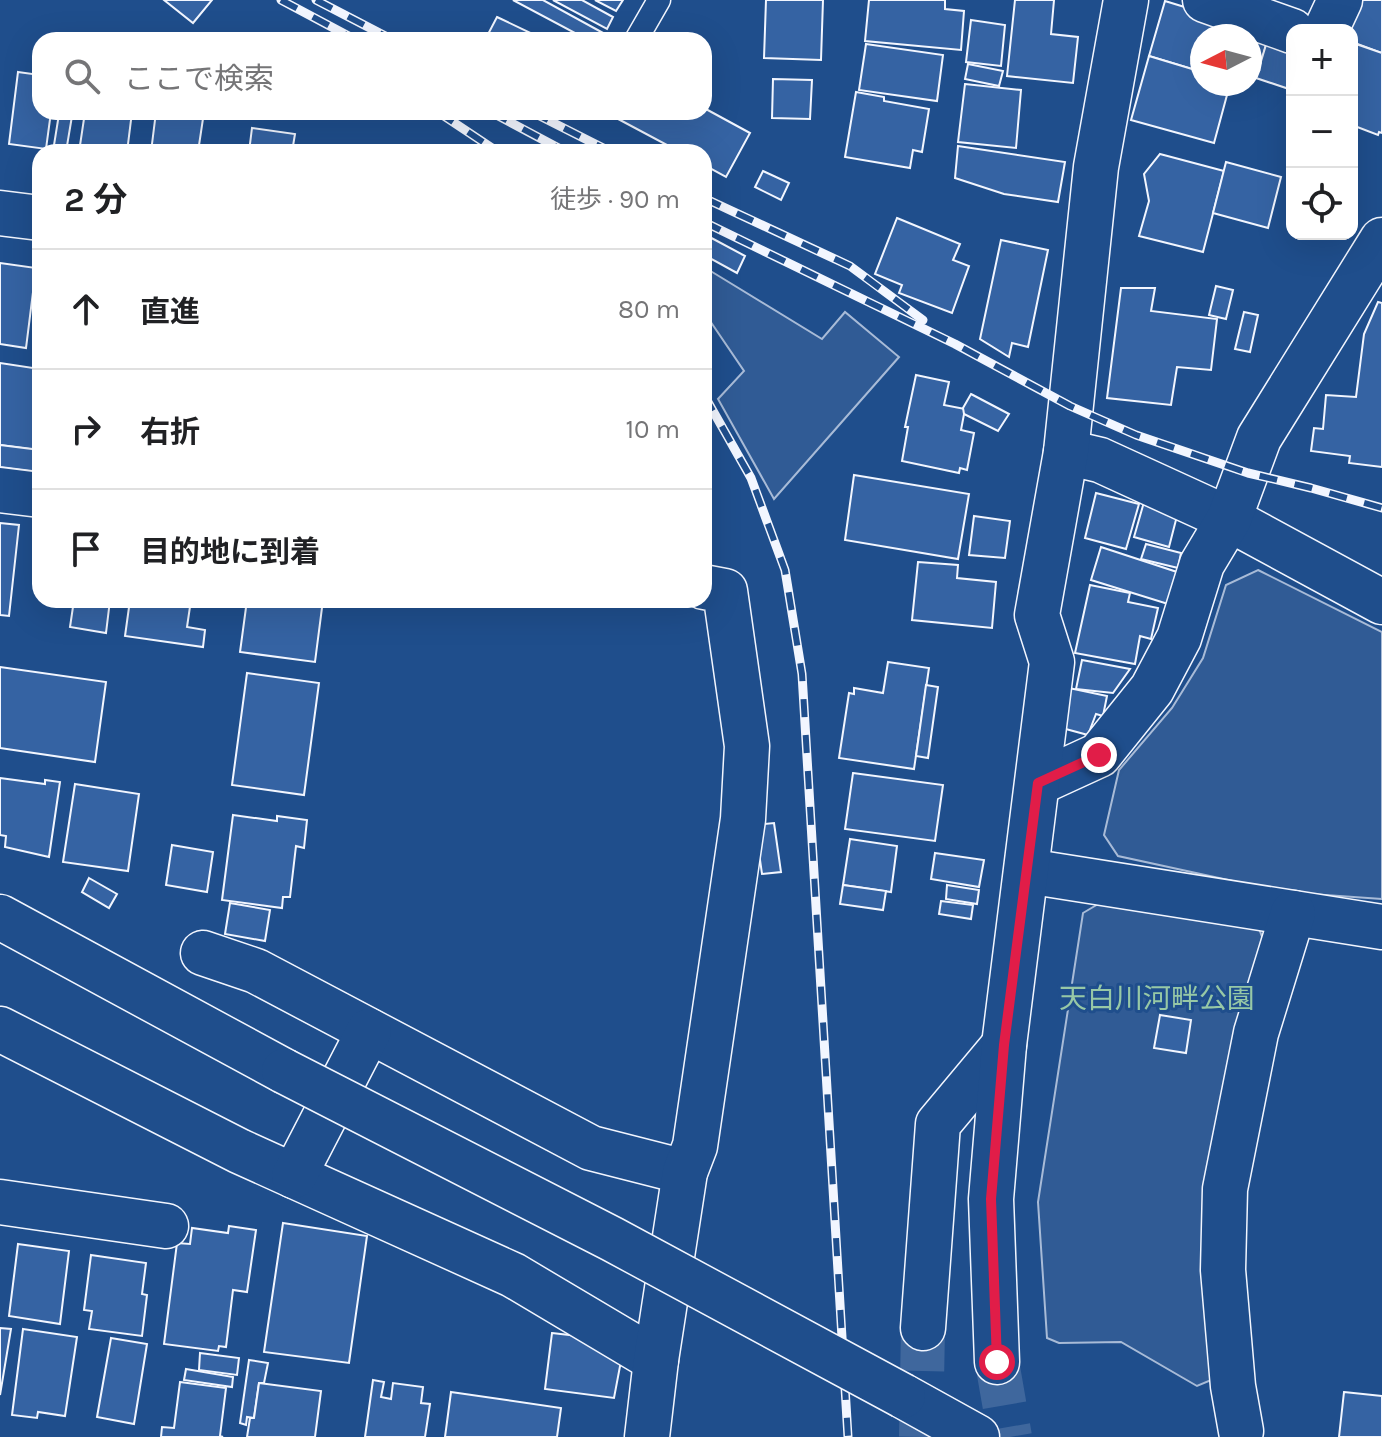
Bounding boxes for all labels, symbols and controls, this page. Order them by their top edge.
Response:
north arrow [1190,24,1262,96]
map controls [1286,24,1358,240]
button: + [1286,24,1358,96]
search box [32,32,712,120]
icon: search [60,54,104,98]
text: ここで検索 [124,61,274,97]
button: − [1286,96,1358,168]
button: locate [1286,168,1358,240]
text: 2 分 [64,180,127,220]
text: 徒歩 · 90 m [550,184,680,215]
icon: ahead [64,287,108,331]
text: 直進 [140,294,200,330]
text: 80 m [618,294,680,325]
icon: right [64,407,108,451]
text: 右折 [140,414,200,450]
text: 10 m [625,414,680,445]
icon: arrive [64,527,108,571]
text: 目的地に到着 [140,534,320,570]
route end [1081,737,1117,773]
park label: 天白川河畔公園 [1059,982,1255,1015]
route start [979,1344,1015,1380]

